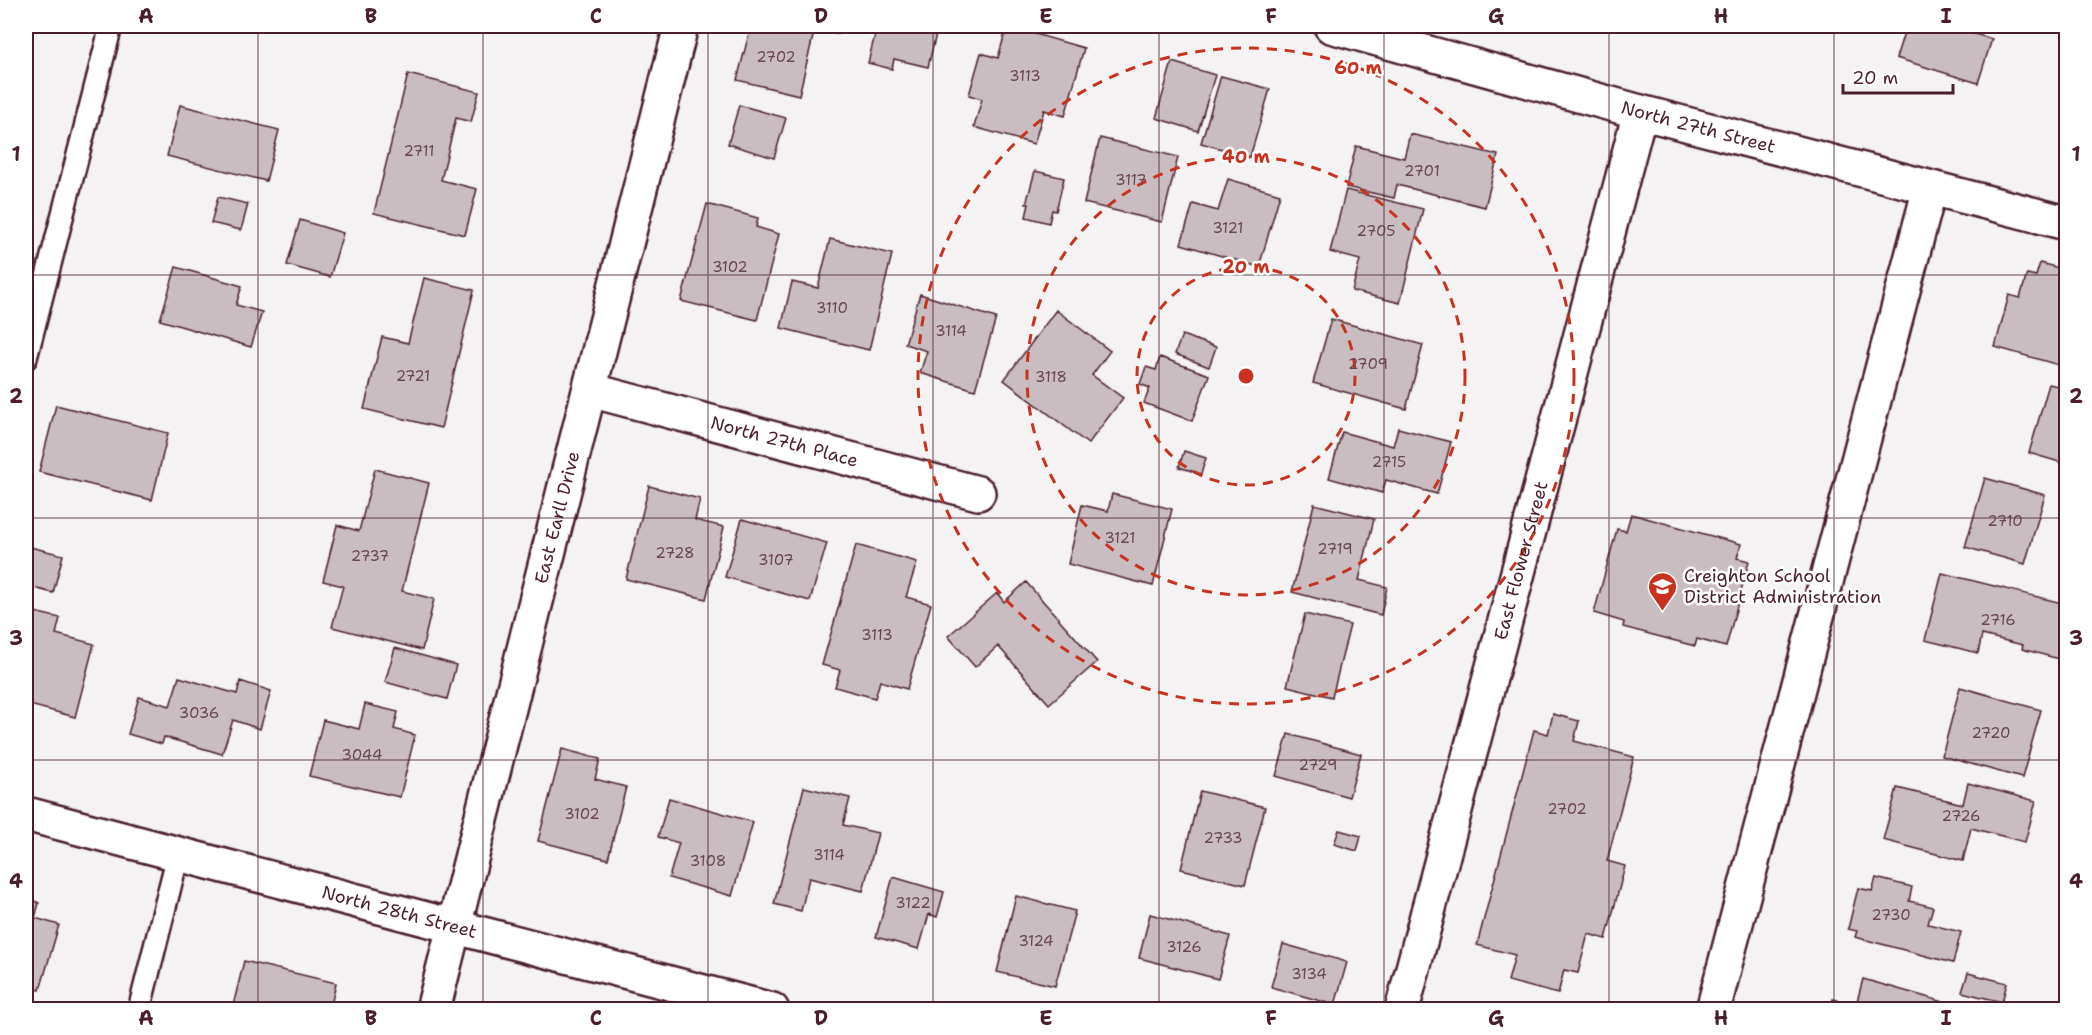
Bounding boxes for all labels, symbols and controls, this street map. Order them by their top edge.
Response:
text: A [138,3,154,29]
text: B [365,3,377,29]
text: C [590,3,602,29]
text: D [814,3,828,29]
text: E [1039,3,1053,29]
text: F [1265,3,1277,29]
text: G [1488,3,1504,29]
text: H [1714,3,1728,29]
text: I [1940,3,1952,29]
house number: 2702 [756,47,796,67]
text: 60 m [1334,56,1382,80]
scale bar [1843,57,1952,95]
house number: 3113 [1009,66,1041,86]
text: 20 m [1852,66,1898,90]
street label: North 27th Street [1618,95,1778,159]
text: 1 [11,141,21,167]
house number: 2711 [403,141,435,161]
text: 1 [2071,141,2081,167]
text: 40 m [1222,145,1270,169]
house number: 2701 [1404,161,1440,181]
house number: 3117 [1115,170,1147,190]
house number: 3121 [1212,218,1244,238]
house number: 2705 [1356,221,1396,241]
text: 20 m [1222,255,1270,279]
house number: 3102 [712,257,748,277]
house number: 3110 [816,298,848,318]
house number: 3114 [935,321,967,341]
house number: 2709 [1348,354,1388,374]
house number: 2721 [396,366,430,386]
centre of rings [1236,366,1256,386]
house number: 3118 [1035,367,1067,387]
text: 2 [9,383,23,409]
text: 2 [2069,383,2083,409]
street label: North 27th Place [708,411,861,473]
street label: East Earll Drive [529,449,585,586]
house number: 2715 [1372,452,1406,472]
street label: East Flower Street [1489,478,1554,642]
house number: 2710 [1987,511,2023,531]
house number: 3121 [1104,528,1136,548]
house number: 2719 [1317,539,1353,559]
house number: 2728 [655,543,695,563]
house number: 2737 [351,546,389,566]
house number: 3107 [758,550,794,570]
place label: Creighton School District Administration [1684,564,1881,609]
school or university icon: Creighton School District Administration [1647,570,1679,612]
house number: 2716 [1980,610,2016,630]
text: 3 [9,625,23,651]
house number: 3113 [861,625,893,645]
text: 3 [2069,625,2083,651]
house number: 3036 [179,703,219,723]
house number: 2720 [1971,723,2011,743]
house number: 3044 [342,745,382,765]
house number: 2729 [1299,755,1337,775]
house number: 2702 [1547,799,1587,819]
house number: 3102 [564,804,600,824]
house number: 2726 [1941,806,1981,826]
house number: 2733 [1204,828,1242,848]
house number: 3114 [813,845,845,865]
house number: 3108 [690,851,726,871]
text: 4 [9,868,23,894]
text: 4 [2069,868,2083,894]
street label: North 28th Street [319,880,480,944]
house number: 3122 [895,893,931,913]
house number: 2730 [1871,905,1911,925]
house number: 3124 [1018,931,1054,951]
house number: 3126 [1166,937,1202,957]
house number: 3134 [1291,964,1327,984]
text: A [138,1005,154,1031]
text: B [365,1005,377,1031]
text: C [590,1005,602,1031]
text: D [814,1005,828,1031]
text: E [1039,1005,1053,1031]
text: F [1265,1005,1277,1031]
text: G [1488,1005,1504,1031]
text: H [1714,1005,1728,1031]
text: I [1940,1005,1952,1031]

